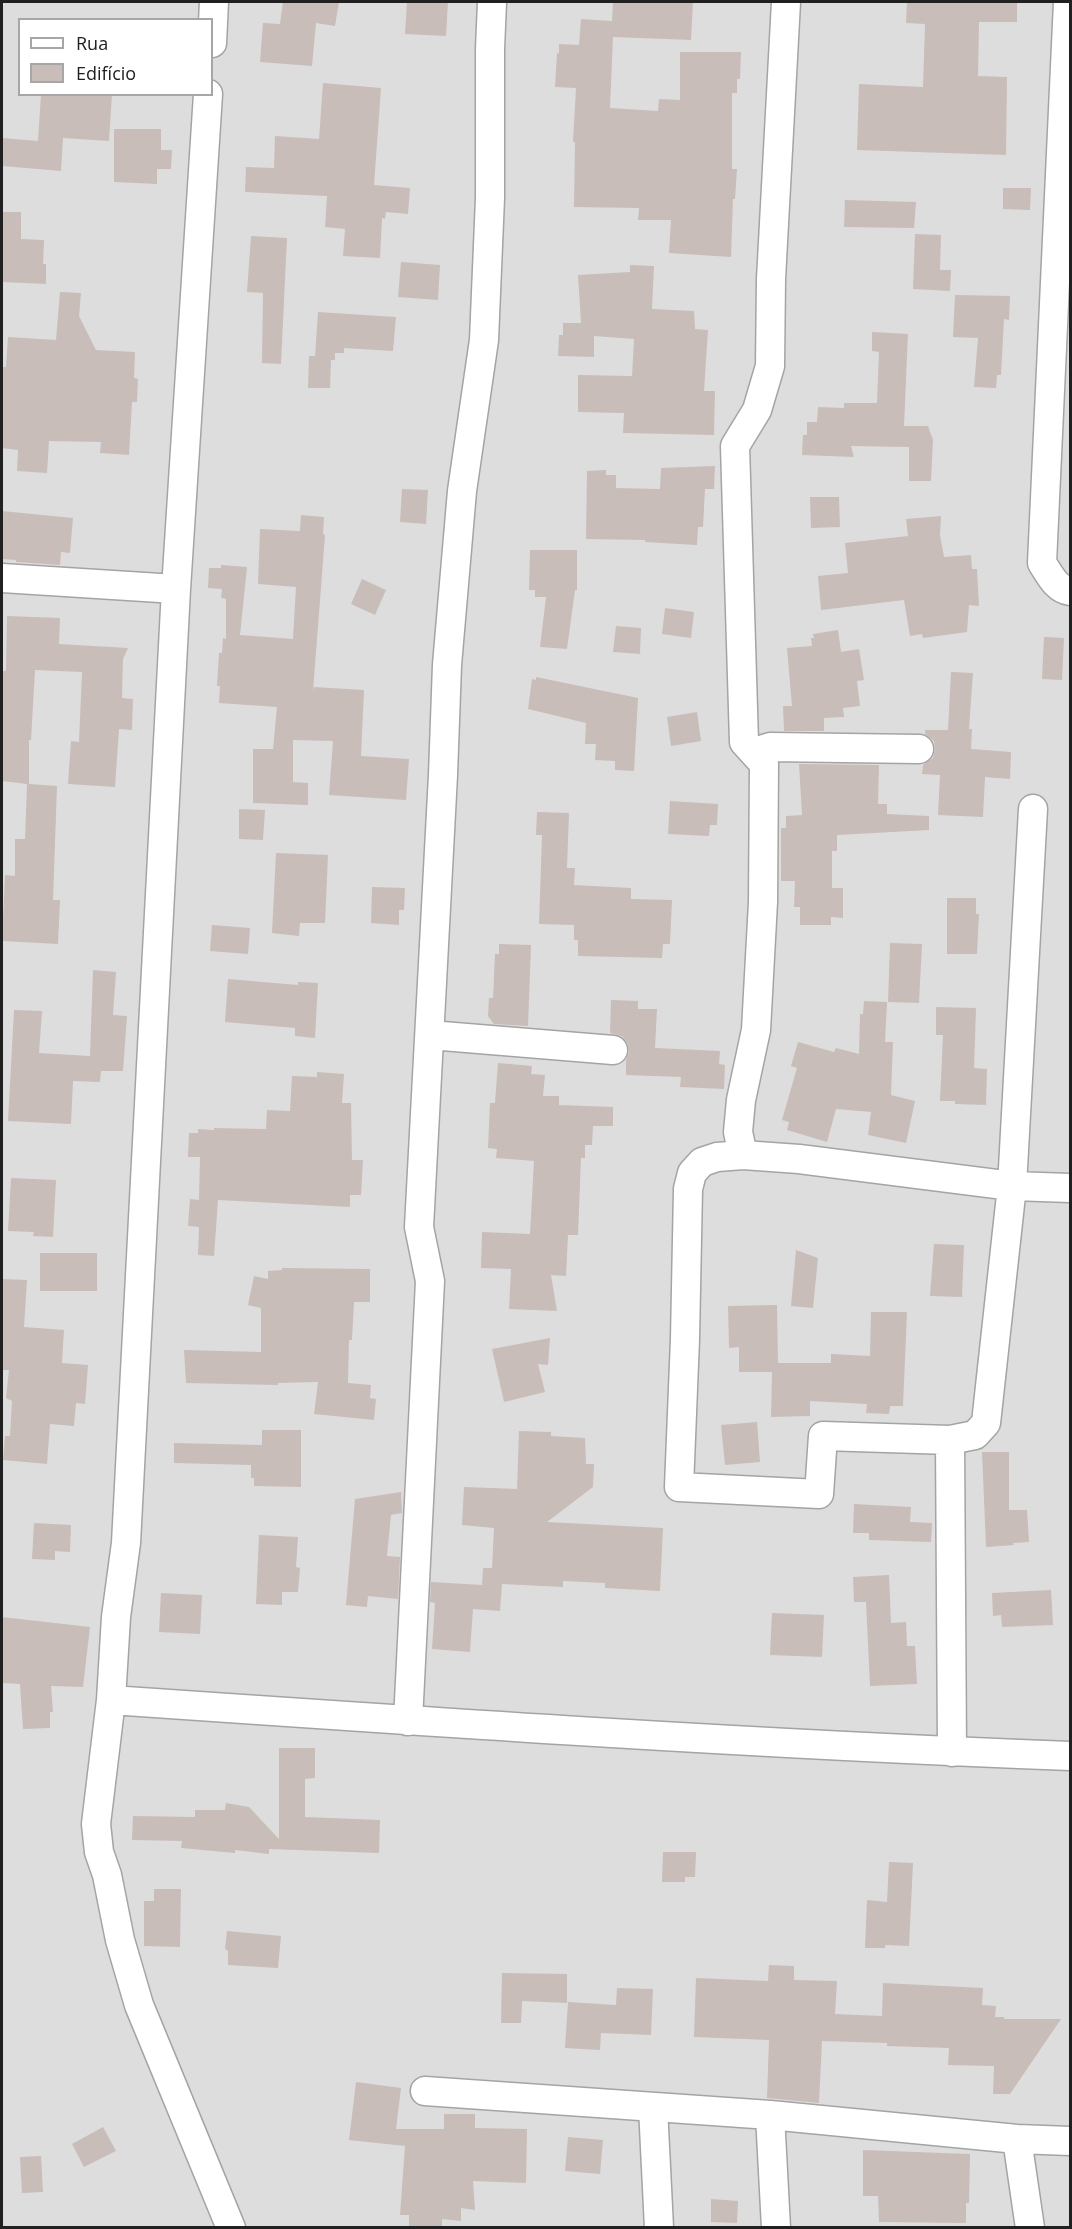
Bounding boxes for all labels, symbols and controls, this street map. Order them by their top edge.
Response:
legend [18,18,213,96]
text: Rua [76,31,108,55]
text: Edifício [76,61,136,85]

